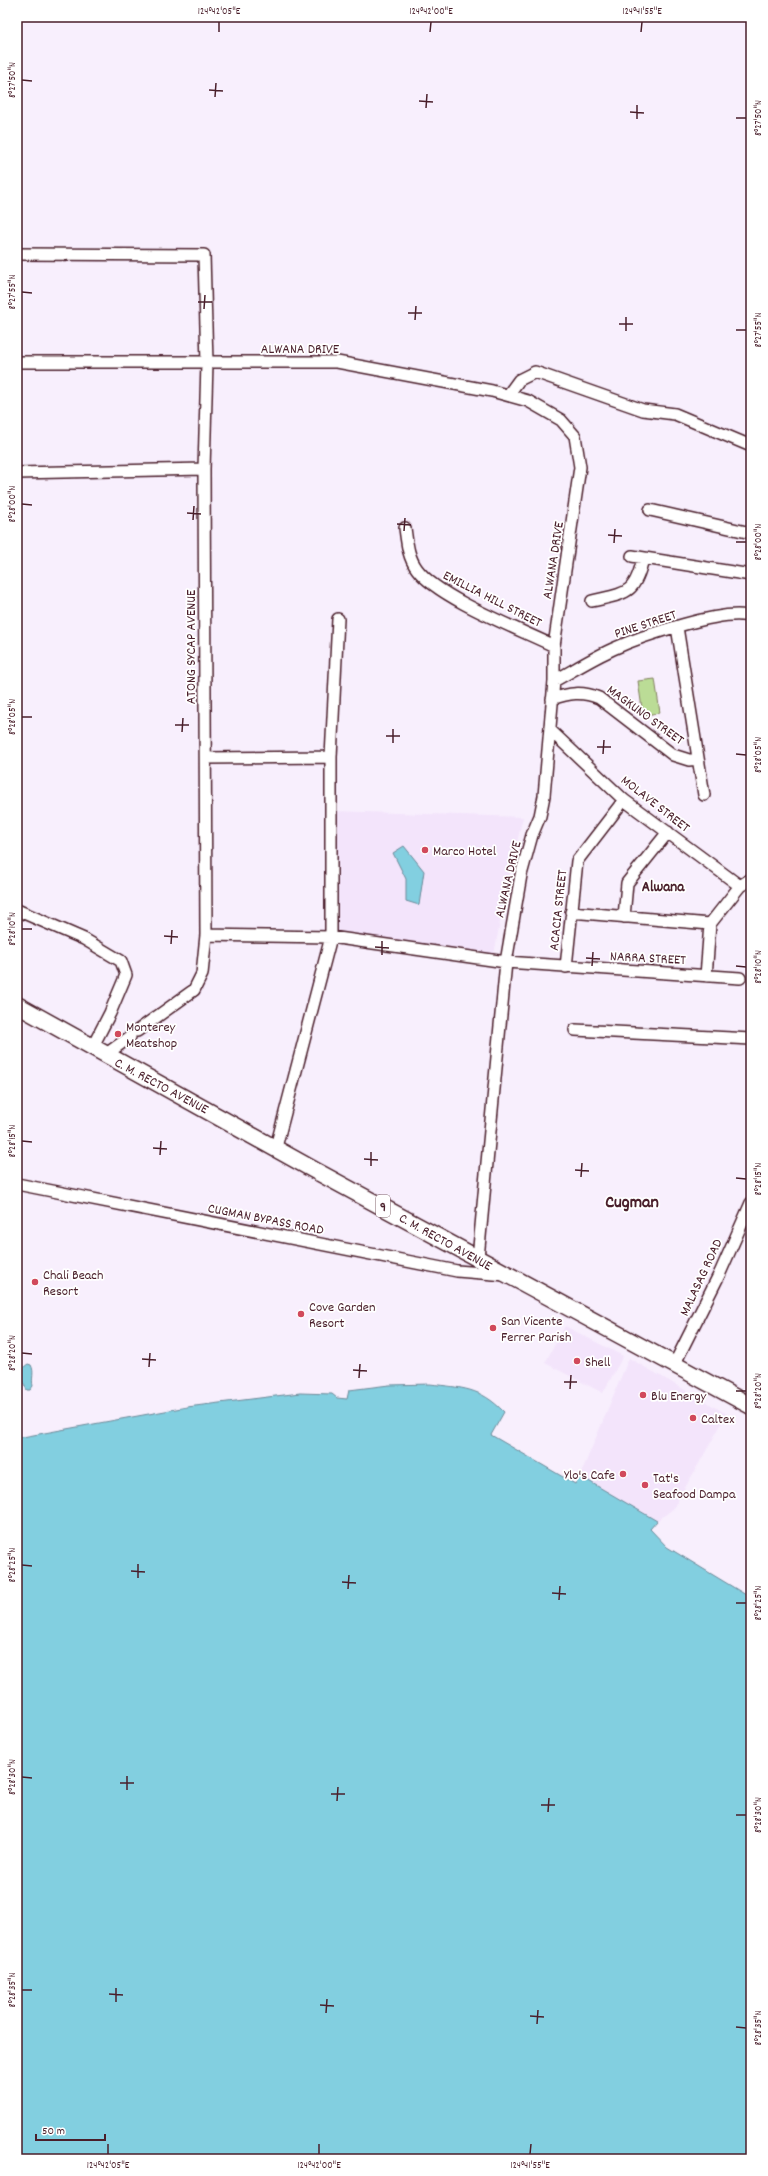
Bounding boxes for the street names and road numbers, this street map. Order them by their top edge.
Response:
street label: ALWANA DRIVE [261,340,340,360]
street label: ALWANA DRIVE [538,519,570,601]
street label: EMILLIA HILL STREET [439,566,545,634]
street label: ATONG SYCAP AVENUE [182,589,202,704]
street label: PINE STREET [612,605,680,644]
street label: MAGKUNO STREET [602,681,688,751]
street label: MOLAVE STREET [616,771,694,838]
street label: ALWANA DRIVE [490,838,528,920]
street label: ACACIA STREET [545,868,573,952]
street label: NARRA STREET [609,947,687,971]
street label: C. M. RECTO AVENUE [111,1054,212,1120]
road number: 9 [376,1195,390,1217]
street label: CUGMAN BYPASS ROAD [206,1199,325,1241]
street label: C. M. RECTO AVENUE [395,1209,496,1277]
street label: MALASAG ROAD [675,1236,728,1320]

